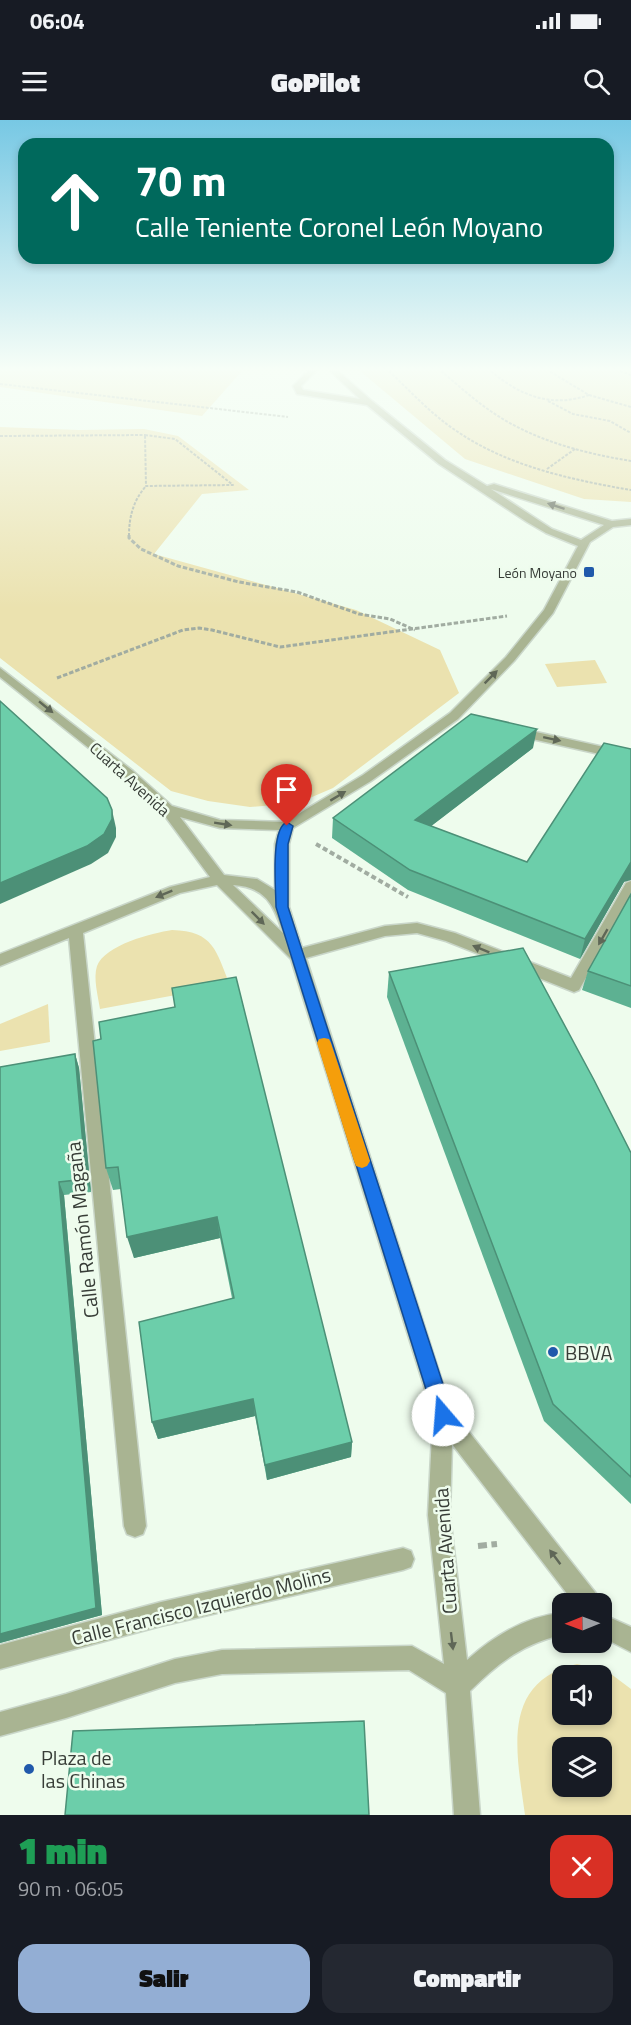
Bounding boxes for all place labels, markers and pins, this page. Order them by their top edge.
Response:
place label: León Moyano [498,562,577,583]
marker: León Moyano [582,565,596,579]
pin [261,764,312,826]
place label: BBVA [565,1337,613,1368]
marker: BBVA [546,1345,560,1359]
place label: Plaza de las Chinas [41,1742,125,1796]
marker: Plaza de las Chinas [22,1762,36,1776]

